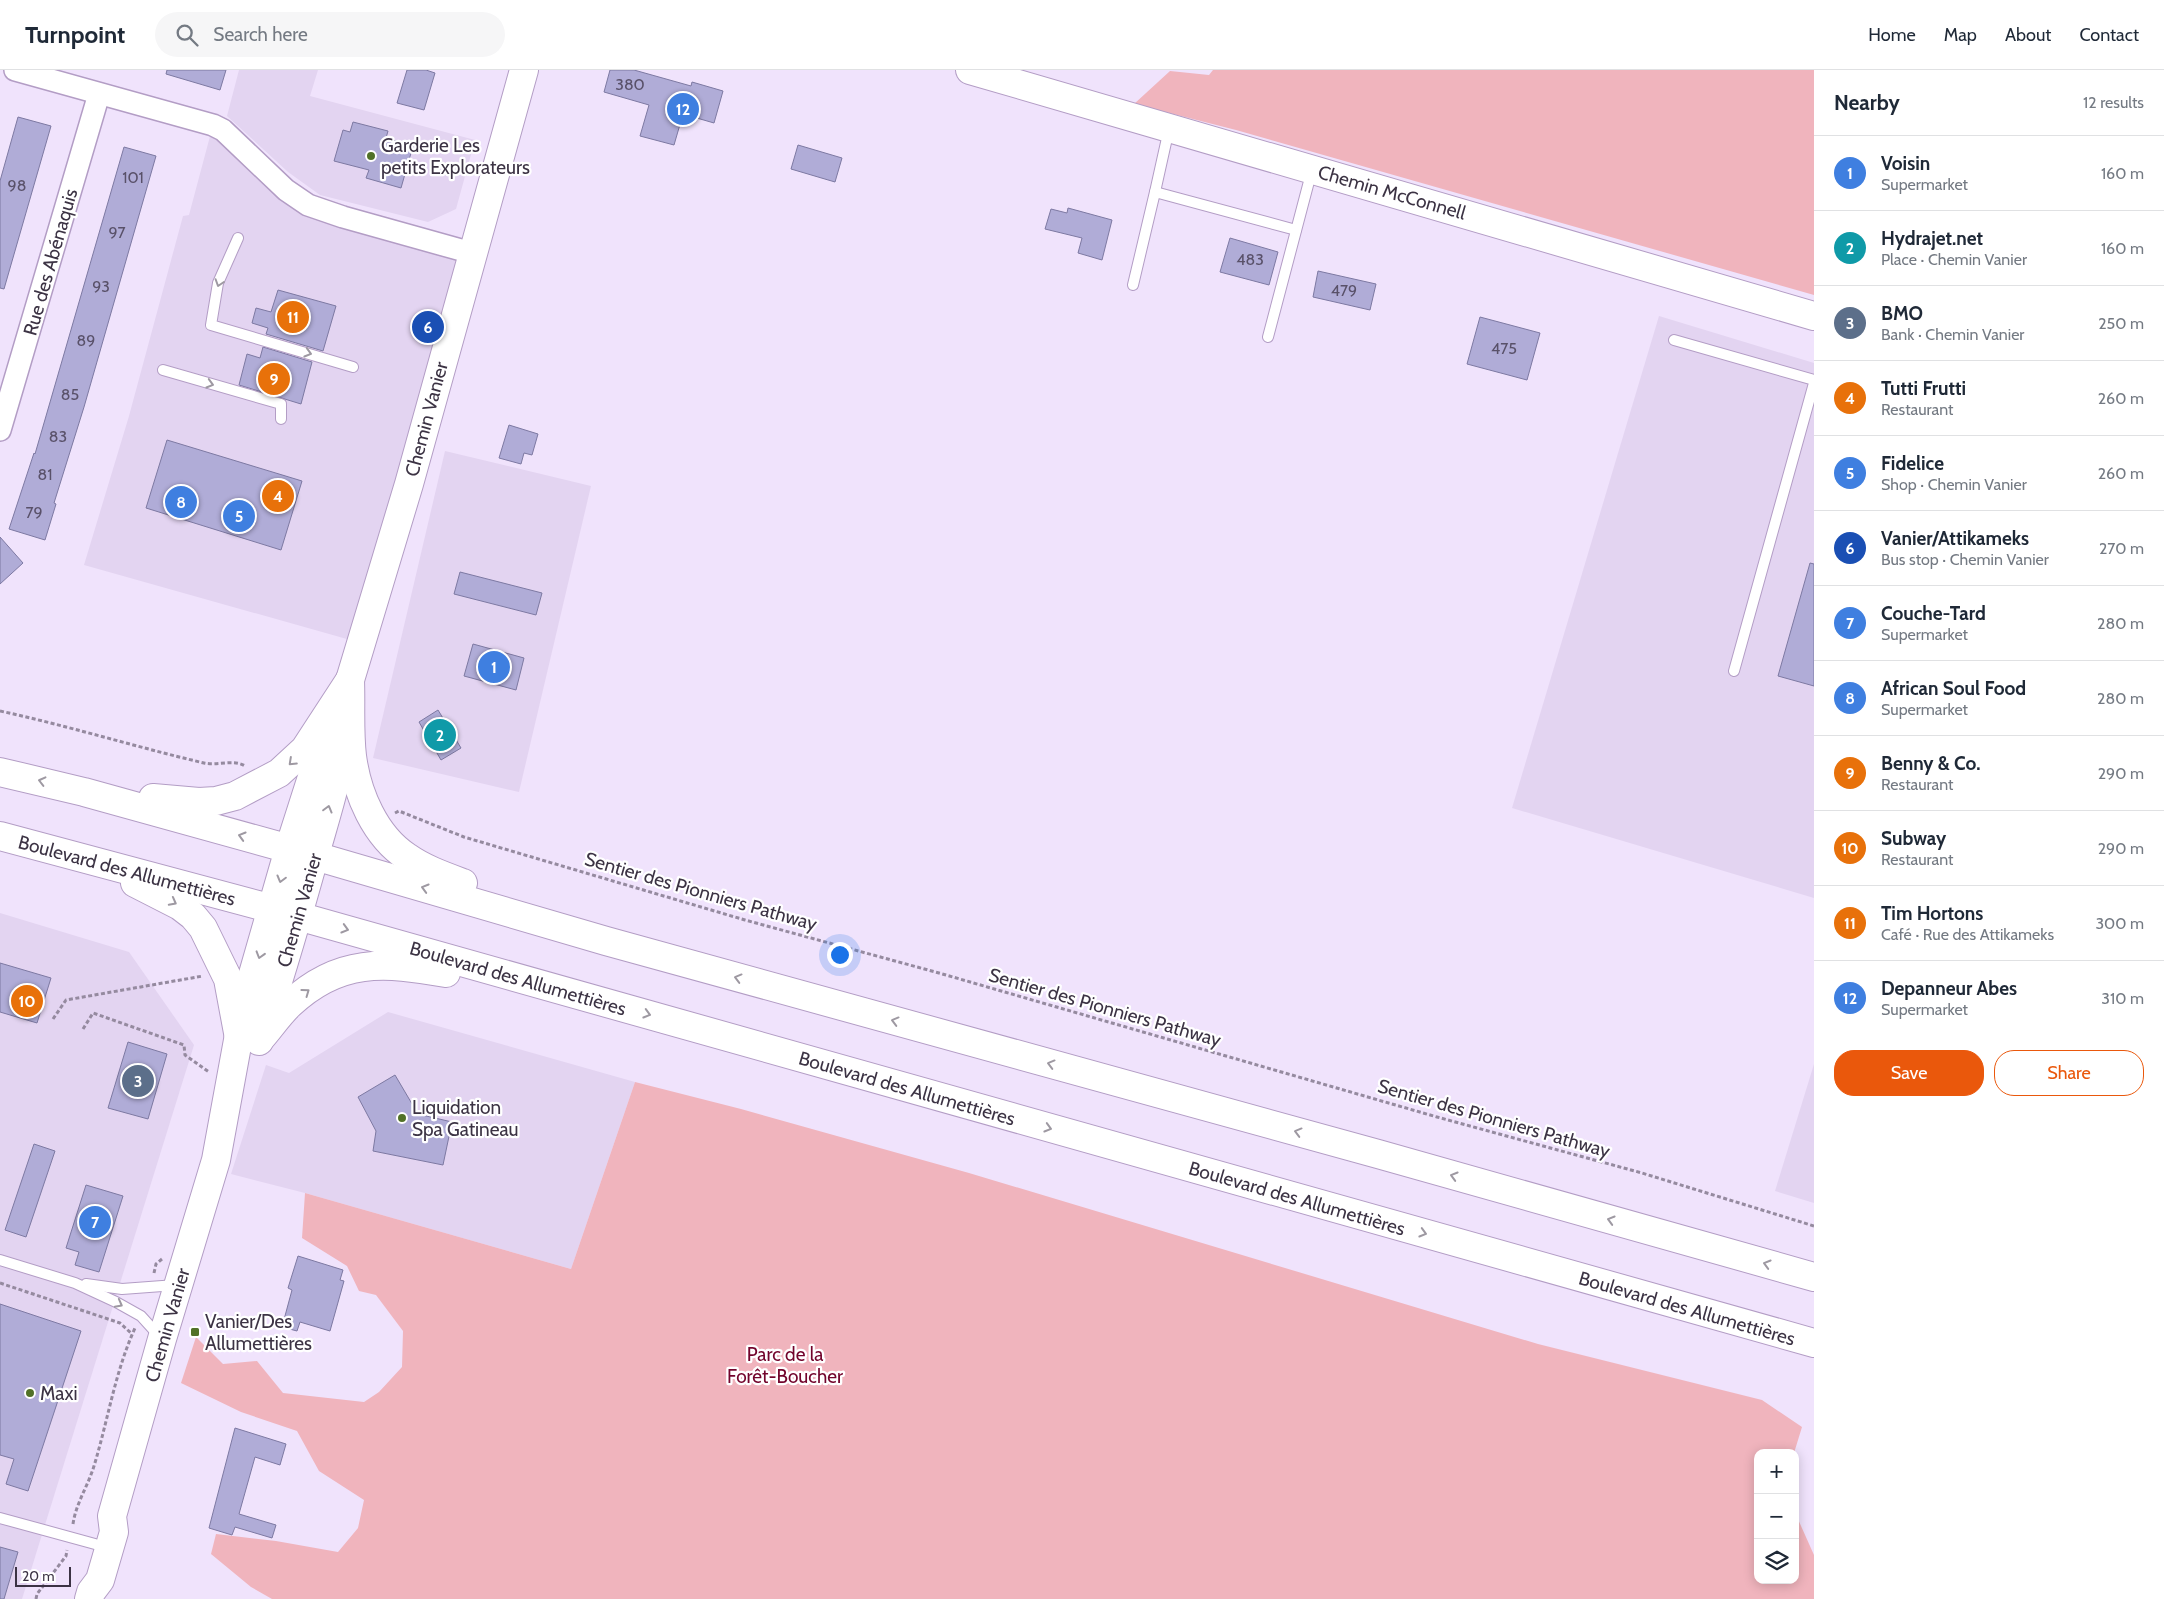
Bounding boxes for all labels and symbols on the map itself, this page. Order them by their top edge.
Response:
house number: 380 [615,75,645,94]
pin: 12 [667,90,699,128]
place label: Garderie Les petits Explorateurs [381,134,530,179]
marker: Garderie Les petits Explorateurs [365,150,377,162]
street label: Chemin McConnell [1315,160,1469,225]
house number: 101 [122,168,144,187]
house number: 98 [8,176,26,195]
street label: Rue des Abénaquis [19,186,82,338]
house number: 97 [108,223,126,242]
house number: 483 [1236,250,1264,269]
house number: 93 [92,277,110,296]
one-way arrow [215,278,225,287]
house number: 479 [1331,281,1357,300]
pin: 11 [277,298,309,336]
pin: 6 [412,308,444,346]
house number: 89 [77,331,95,350]
house number: 475 [1491,339,1517,358]
one-way arrow [304,348,312,358]
street label: Chemin Vanier [400,359,453,479]
pin: 9 [258,360,290,398]
one-way arrow [206,378,214,388]
house number: 85 [61,385,79,404]
house number: 83 [49,427,67,446]
house number: 81 [38,465,52,484]
pin: 4 [262,477,294,515]
pin: 8 [165,483,197,521]
pin: 5 [223,497,255,535]
house number: 79 [25,503,43,522]
pin: 1 [478,648,510,686]
pin: 2 [424,716,456,754]
one-way arrow [288,756,297,765]
one-way arrow [39,777,47,787]
one-way arrow [322,805,333,813]
street label: Boulevard des Allumettières [16,830,238,911]
one-way arrow [239,832,247,842]
street label: Sentier des Pionniers Pathway [582,847,820,936]
street label: Chemin Vanier [272,850,327,970]
one-way arrow [276,874,287,883]
one-way arrow [421,883,429,894]
one-way arrow [168,896,177,906]
one-way arrow [341,923,350,934]
street label: Boulevard des Allumettières [407,937,629,1020]
your location [827,942,853,968]
one-way arrow [255,951,265,959]
street label: Sentier des Pionniers Pathway [986,963,1224,1052]
one-way arrow [735,973,743,983]
pin: 10 [11,982,43,1020]
one-way arrow [300,989,310,998]
one-way arrow [642,1009,650,1019]
one-way arrow [891,1016,899,1026]
street label: Boulevard des Allumettières [796,1047,1018,1130]
one-way arrow [1047,1059,1056,1070]
pin: 3 [122,1062,154,1100]
street label: Sentier des Pionniers Pathway [1375,1074,1613,1163]
place label: Liquidation Spa Gatineau [412,1096,519,1141]
marker: Liquidation Spa Gatineau [396,1112,408,1124]
one-way arrow [1043,1122,1051,1132]
one-way arrow [1293,1127,1302,1138]
street label: Boulevard des Allumettières [1186,1157,1408,1240]
one-way arrow [1451,1171,1459,1181]
pin: 7 [79,1203,111,1241]
one-way arrow [1606,1215,1615,1226]
one-way arrow [1419,1227,1428,1238]
one-way arrow [1764,1260,1772,1270]
street label: Chemin Vanier [140,1265,195,1385]
street label: Boulevard des Allumettières [1576,1267,1798,1350]
one-way arrow [114,1298,123,1308]
place label: Vanier/Des Allumettières [205,1310,312,1355]
marker: Vanier/Des Allumettières [189,1326,201,1338]
park label: Parc de la Forêt-Boucher [727,1343,843,1388]
place label: Maxi [40,1382,77,1405]
marker: Maxi [24,1387,36,1399]
scale bar [15,1564,71,1587]

